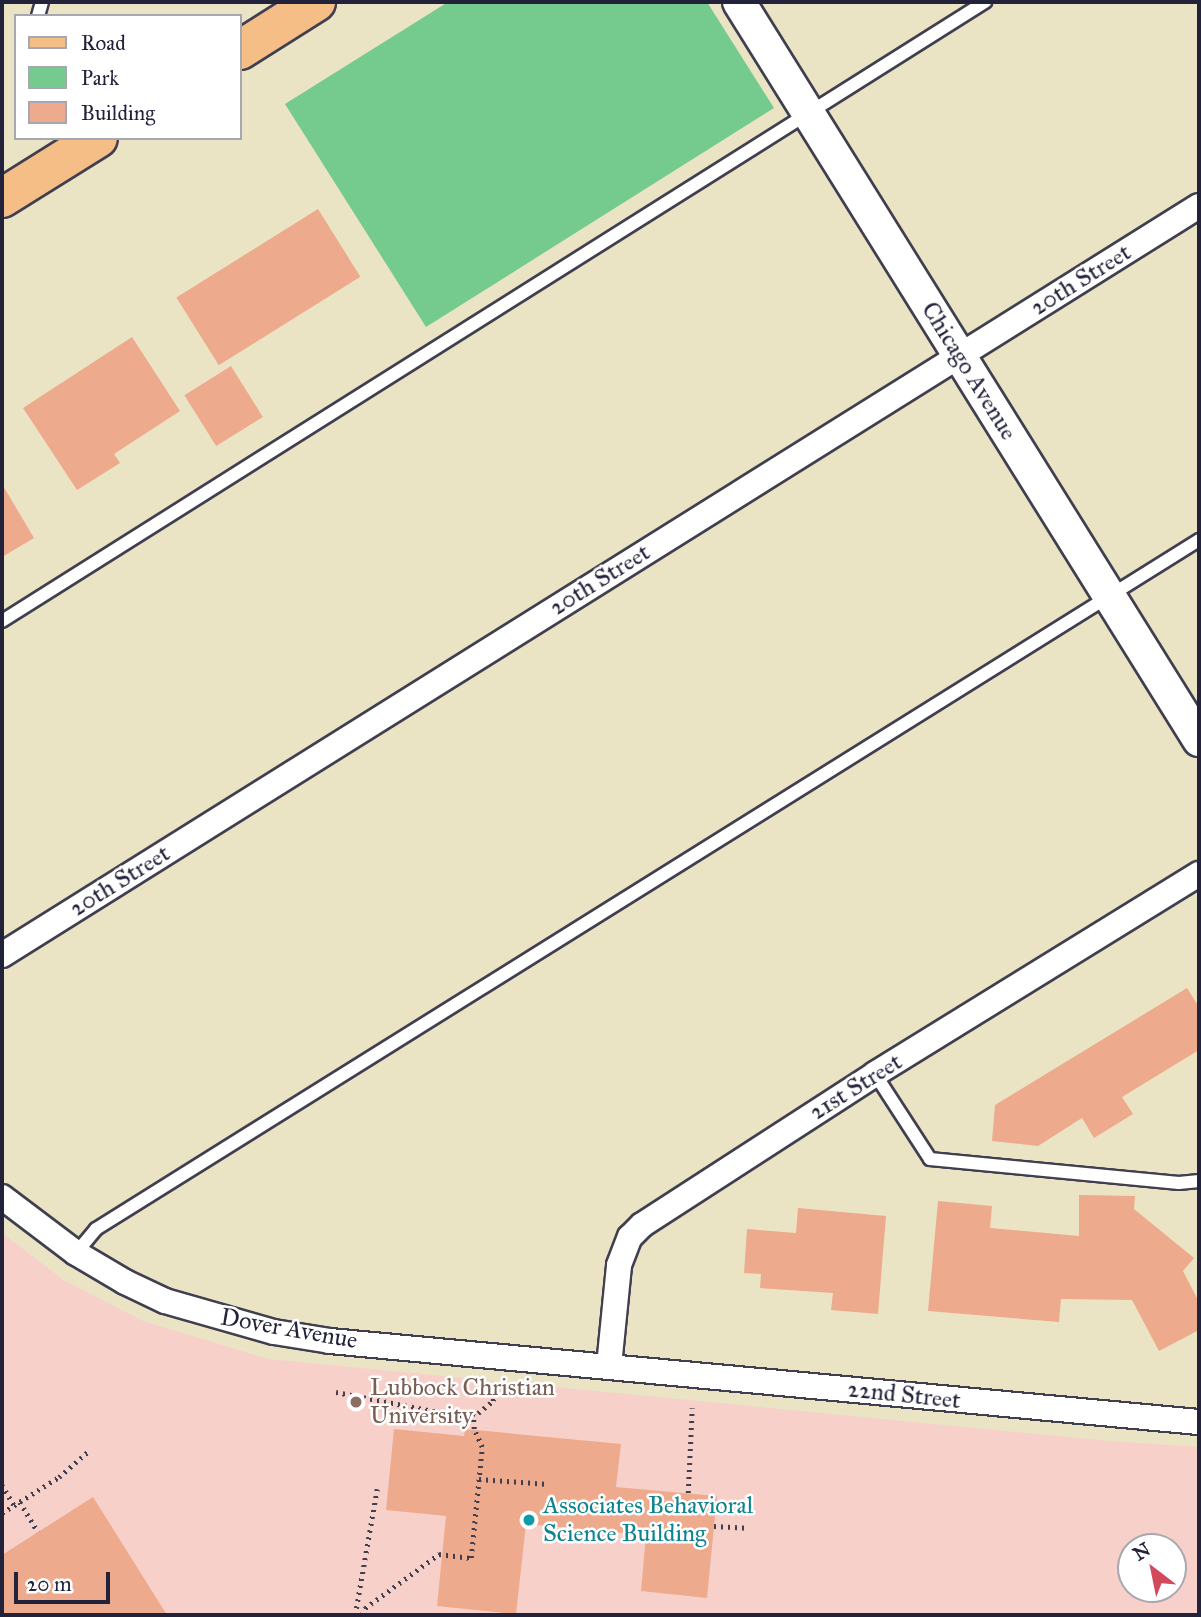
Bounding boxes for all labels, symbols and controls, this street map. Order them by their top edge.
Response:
legend [14,14,242,140]
text: Road [81,30,126,56]
text: Park [81,65,119,91]
text: Building [81,100,155,126]
street label: 20th Street [1026,238,1136,322]
street label: Chicago Avenue [915,297,1023,445]
street label: 20th Street [545,538,655,622]
street label: 20th Street [65,839,175,923]
street label: 21st Street [805,1047,907,1127]
street label: Dover Avenue [218,1303,360,1355]
place label: Lubbock Christian University [370,1374,555,1430]
street label: 22nd Street [846,1375,962,1415]
marker: Lubbock Christian University [348,1394,364,1410]
place label: Associates Behavioral Science Building [543,1492,753,1548]
marker: Associates Behavioral Science Building [521,1512,537,1528]
north arrow [1117,1533,1187,1603]
text: N [1129,1537,1155,1565]
scale bar [18,1558,114,1602]
text: 20 m [27,1571,72,1597]

